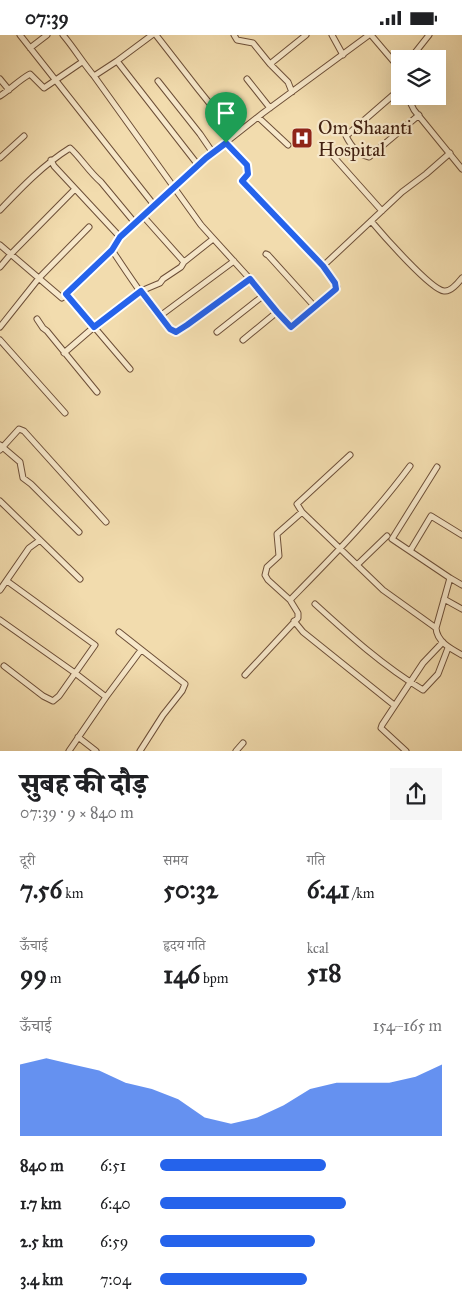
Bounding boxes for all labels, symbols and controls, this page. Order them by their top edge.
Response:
text: 07:39 [25,6,69,29]
map controls [391,50,446,105]
button: layers [391,50,446,105]
pin [205,92,247,143]
icon: arrive [212,99,240,127]
place label: Om Shaanti Hospital [318,116,412,161]
hospital icon: Om Shaanti Hospital [290,126,314,150]
text: सुबह की दौड़ [20,766,147,801]
button: share [390,768,442,820]
text: 07:39 · 9 × 840 m [20,803,134,822]
text: दूरी [20,852,35,869]
text: समय [163,852,188,869]
text: गति [307,852,325,869]
text: 7.56 [20,874,62,905]
text: 50:32 [163,874,218,905]
text: 6:41 [307,874,350,905]
text: km [62,885,84,902]
text: /km [350,885,375,902]
text: ऊँचाई [20,937,48,954]
text: हृदय गति [163,937,206,954]
text: kcal [307,940,329,957]
text: 518 [307,957,341,988]
text: 99 [20,959,47,990]
text: 146 [163,959,200,990]
text: m [47,970,62,987]
text: bpm [200,970,228,987]
text: ऊँचाई [20,1016,52,1035]
text: 154–165 m [373,1016,442,1035]
text: 840 m [20,1156,64,1175]
text: 6:51 [100,1156,126,1175]
text: 1.7 km [20,1194,62,1213]
text: 6:40 [100,1194,130,1213]
text: 2.5 km [20,1232,63,1251]
text: 6:59 [100,1232,128,1251]
text: 3.4 km [20,1270,63,1289]
text: 7:04 [100,1270,131,1289]

